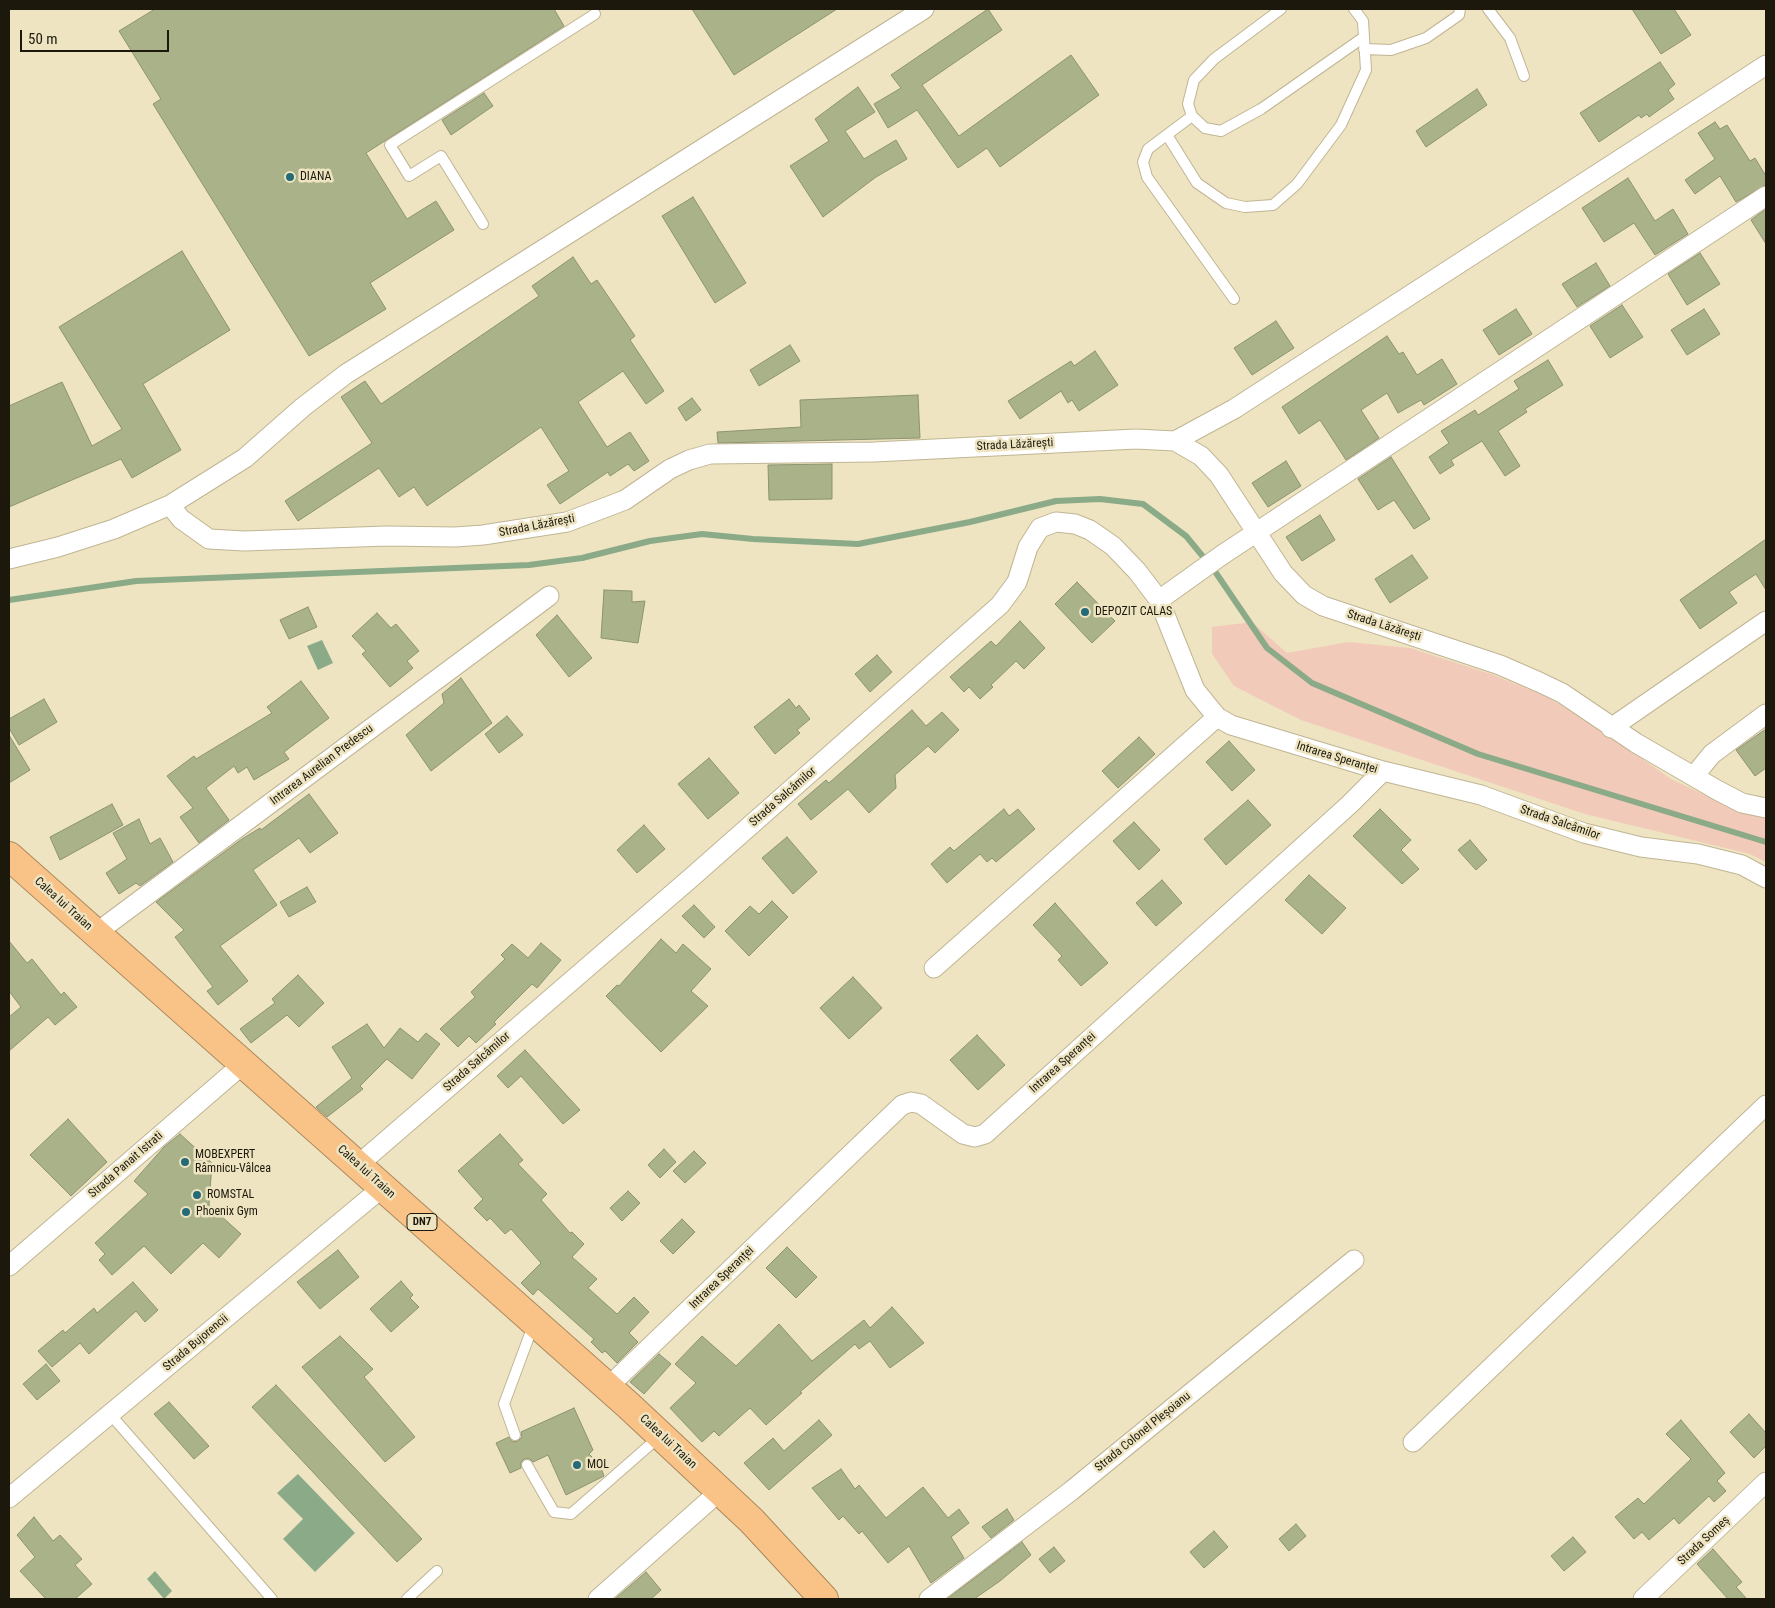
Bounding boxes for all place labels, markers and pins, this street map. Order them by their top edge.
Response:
place label: DIANA [300,170,331,184]
marker: DIANA [284,171,296,183]
place label: DEPOZIT CALAS [1095,605,1172,619]
marker: DEPOZIT CALAS [1079,606,1091,618]
place label: MOBEXPERT Râmnicu-Vâlcea [195,1148,271,1176]
marker: MOBEXPERT Râmnicu-Vâlcea [179,1156,191,1168]
place label: ROMSTAL [207,1188,254,1202]
marker: ROMSTAL [191,1189,203,1201]
place label: Phoenix Gym [196,1205,258,1219]
marker: Phoenix Gym [180,1206,192,1218]
place label: MOL [587,1458,609,1472]
marker: MOL [571,1459,583,1471]

